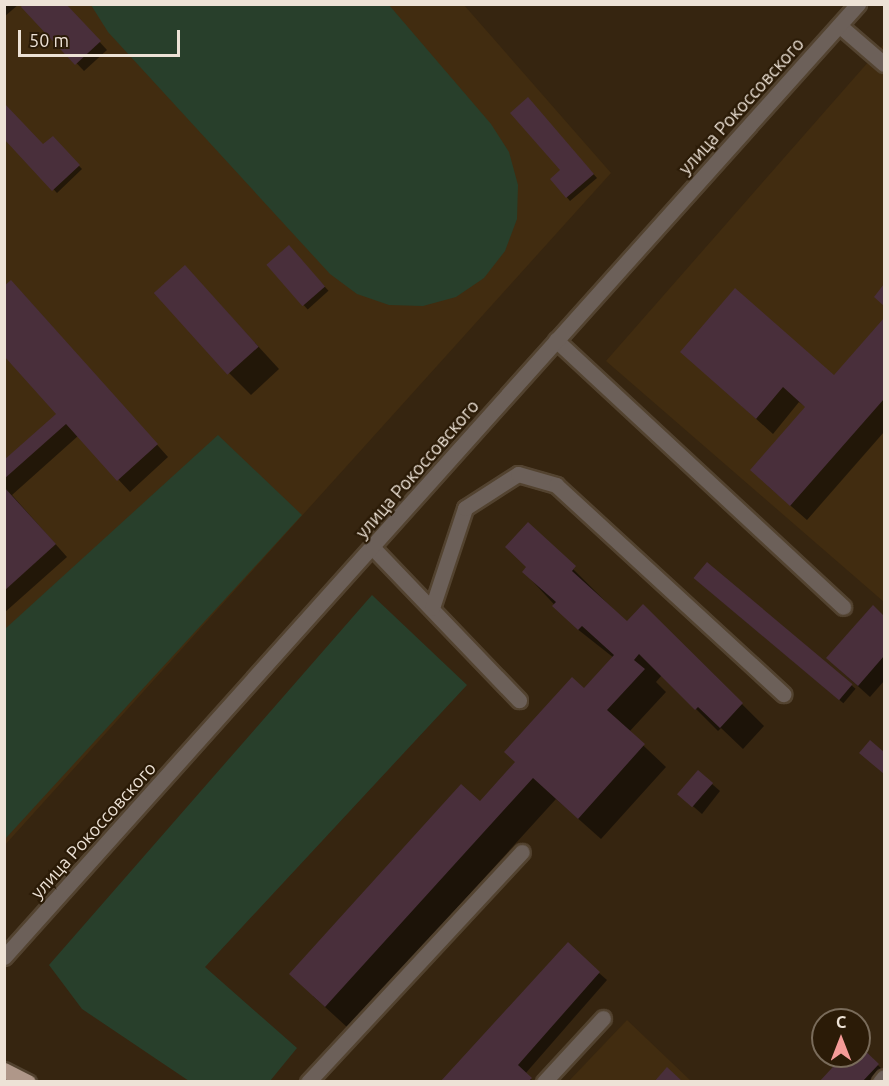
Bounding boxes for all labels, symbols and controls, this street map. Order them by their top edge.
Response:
scale bar [21,18,183,56]
text: 50 m [29,30,69,50]
street label: улица Рокоссовского [674,33,808,179]
street label: улица Рокоссовского [351,395,483,543]
street label: улица Рокоссовского [26,757,160,903]
north arrow [811,1008,871,1068]
text: С [836,1013,846,1031]

